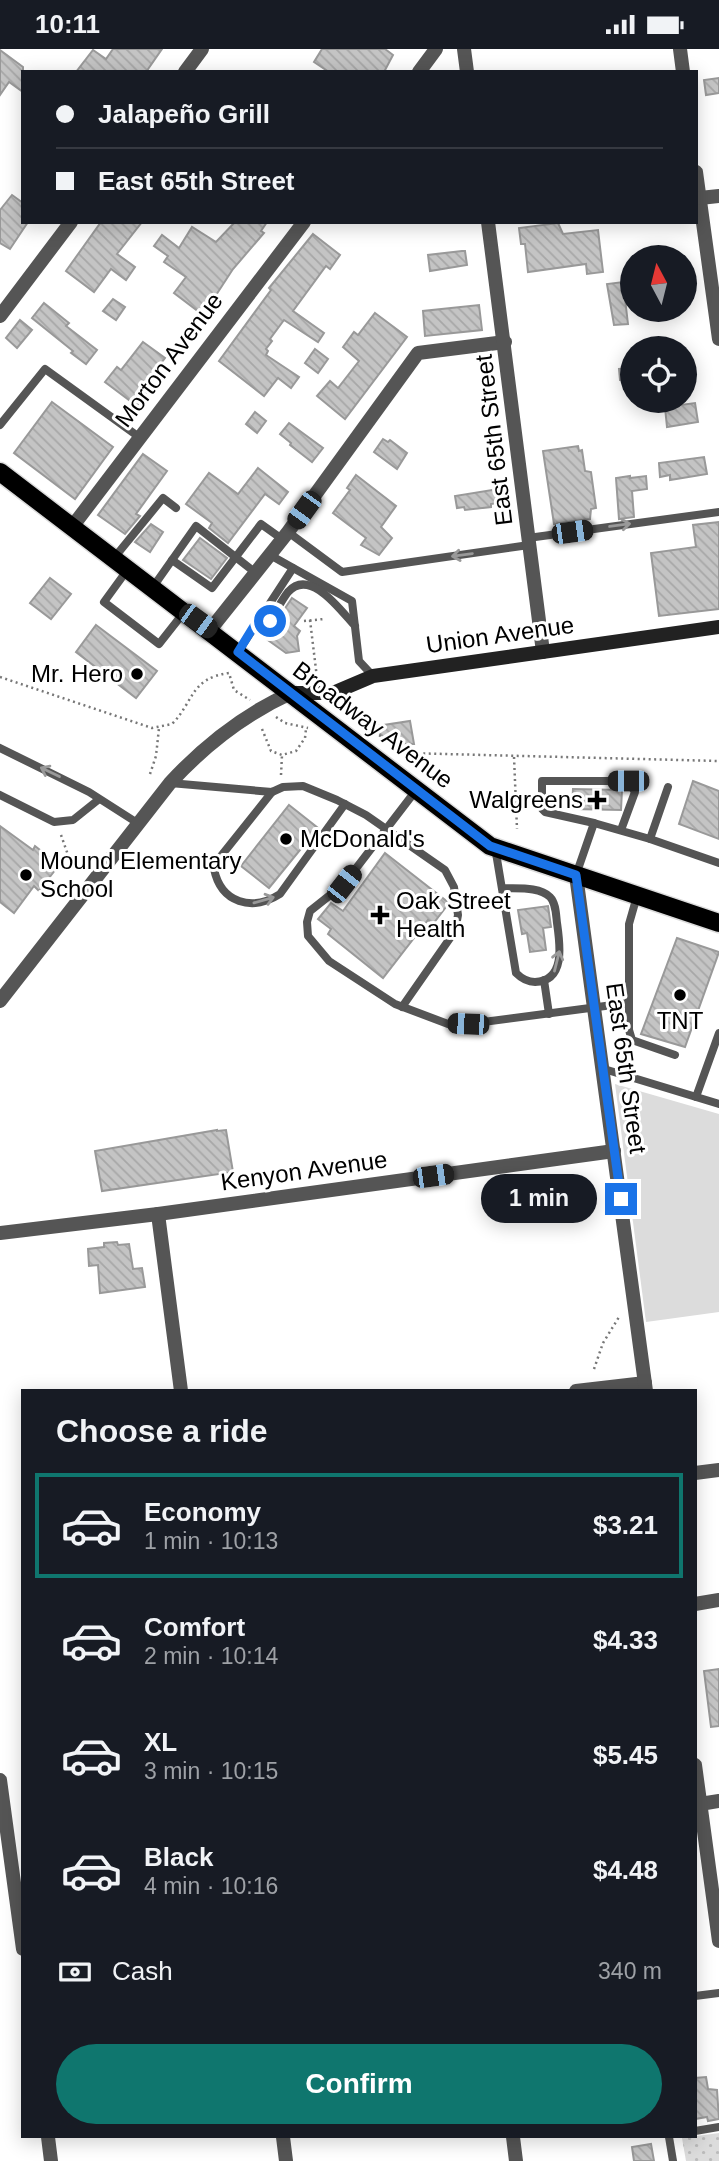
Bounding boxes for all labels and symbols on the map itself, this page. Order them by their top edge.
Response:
north arrow [620,245,696,322]
street label: Morton Avenue [109,287,228,432]
street label: East 65th Street [470,353,517,527]
car [284,487,325,533]
car [550,519,595,545]
one-way arrow [608,519,631,532]
one-way arrow [451,548,474,561]
car [175,600,222,642]
route start [254,605,286,637]
street label: Union Avenue [424,611,576,658]
street label: Broadway Avenue [288,656,459,793]
place label: Mr. Hero [31,660,123,687]
marker: Mr. Hero [129,666,145,682]
one-way arrow [40,765,61,779]
car [608,771,650,792]
place label: Walgreens [469,786,583,813]
marker: Walgreens [589,792,605,808]
place label: McDonald's [300,825,425,852]
marker: McDonald's [278,831,294,847]
place label: Mound Elementary School [40,847,241,902]
car [323,861,366,907]
marker: Mound Elementary School [18,867,34,883]
place label: Oak Street Health [396,887,511,942]
one-way arrow [252,893,275,906]
marker: Oak Street Health [370,905,390,925]
one-way arrow [551,950,564,973]
street label: East 65th Street [601,981,652,1155]
marker: TNT [672,987,688,1003]
place label: TNT [657,1007,704,1034]
car [447,1013,490,1035]
street label: Kenyon Avenue [219,1145,389,1196]
car [411,1163,456,1189]
callout: 1 min [481,1175,596,1223]
route end [605,1183,637,1215]

